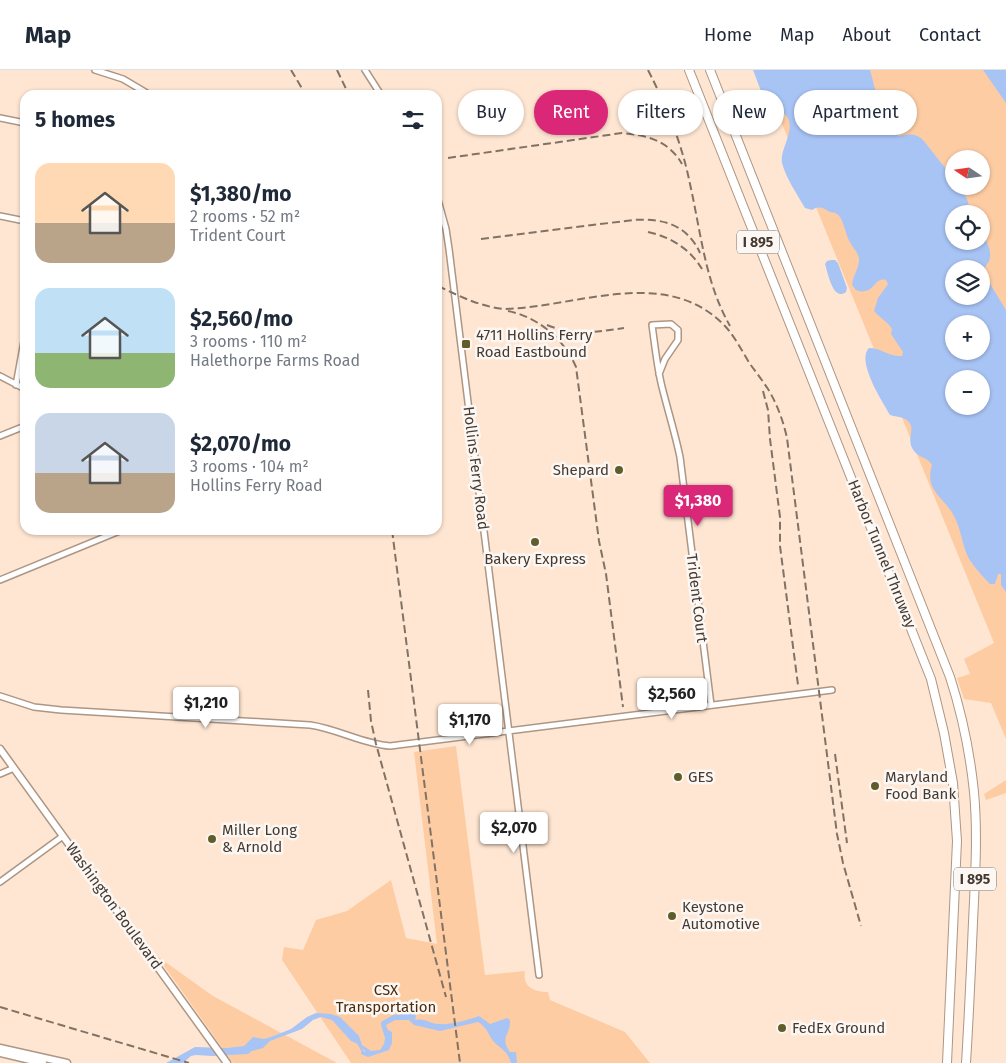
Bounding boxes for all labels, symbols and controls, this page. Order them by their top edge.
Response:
text: Map [25,21,71,49]
text: Home [704,24,752,46]
text: Map [780,24,814,46]
text: About [842,24,891,46]
text: Contact [919,24,981,46]
chip: Buy [458,90,524,135]
chip: Rent [534,90,608,135]
chip: Filters [618,90,703,135]
chip: New [713,90,784,135]
chip: Apartment [794,90,917,135]
icon: filters [399,106,427,134]
text: 5 homes [35,107,115,133]
north arrow [945,150,990,195]
map controls [945,150,990,415]
text: $1,380/mo [190,181,292,207]
icon: home [75,183,135,243]
button: locate [945,205,990,250]
text: 2 rooms · 52 m² [190,207,300,226]
text: Trident Court [190,226,285,245]
road number: I 895 [737,230,779,253]
button: layers [945,260,990,305]
text: $2,560/mo [190,306,293,332]
icon: home [75,308,135,368]
button: + [945,315,990,360]
place label: 4711 Hollins Ferry Road Eastbound [476,326,593,361]
text: 3 rooms · 110 m² [190,332,307,351]
marker: 4711 Hollins Ferry Road Eastbound [460,338,472,350]
text: Halethorpe Farms Road [190,351,360,370]
button: − [945,370,990,415]
street label: Hollins Ferry Road [459,405,493,531]
text: $2,070/mo [190,431,291,457]
icon: home [75,433,135,493]
text: 3 rooms · 104 m² [190,457,309,476]
place label: Shepard [553,461,609,479]
marker: Shepard [613,464,625,476]
text: Hollins Ferry Road [190,476,323,495]
street label: Harbor Tunnel Thruway [844,477,920,631]
pin: $1,380 [657,484,739,527]
text: $1,380 [675,491,721,510]
marker: Bakery Express [529,536,541,548]
place label: Bakery Express [484,550,586,568]
street label: Trident Court [683,553,711,644]
pin: $2,560 [631,678,713,720]
text: $2,560 [648,684,696,703]
pin: $1,210 [165,686,247,729]
text: $1,210 [184,693,228,712]
pin: $1,170 [429,704,511,746]
text: $1,170 [449,710,491,729]
place label: GES [688,768,714,786]
place label: Maryland Food Bank [885,768,956,803]
marker: GES [672,771,684,783]
marker: Maryland Food Bank [869,780,881,792]
pin: $2,070 [473,812,555,854]
text: $2,070 [491,818,537,837]
place label: Miller Long & Arnold [222,821,297,856]
marker: Miller Long & Arnold [206,833,218,845]
street label: Washington Boulevard [62,839,166,973]
road number: I 895 [954,868,996,891]
place label: Keystone Automotive [682,898,760,933]
marker: Keystone Automotive [666,910,678,922]
park label: CSX Transportation [336,981,436,1016]
place label: FedEx Ground [792,1019,885,1037]
marker: FedEx Ground [776,1022,788,1034]

